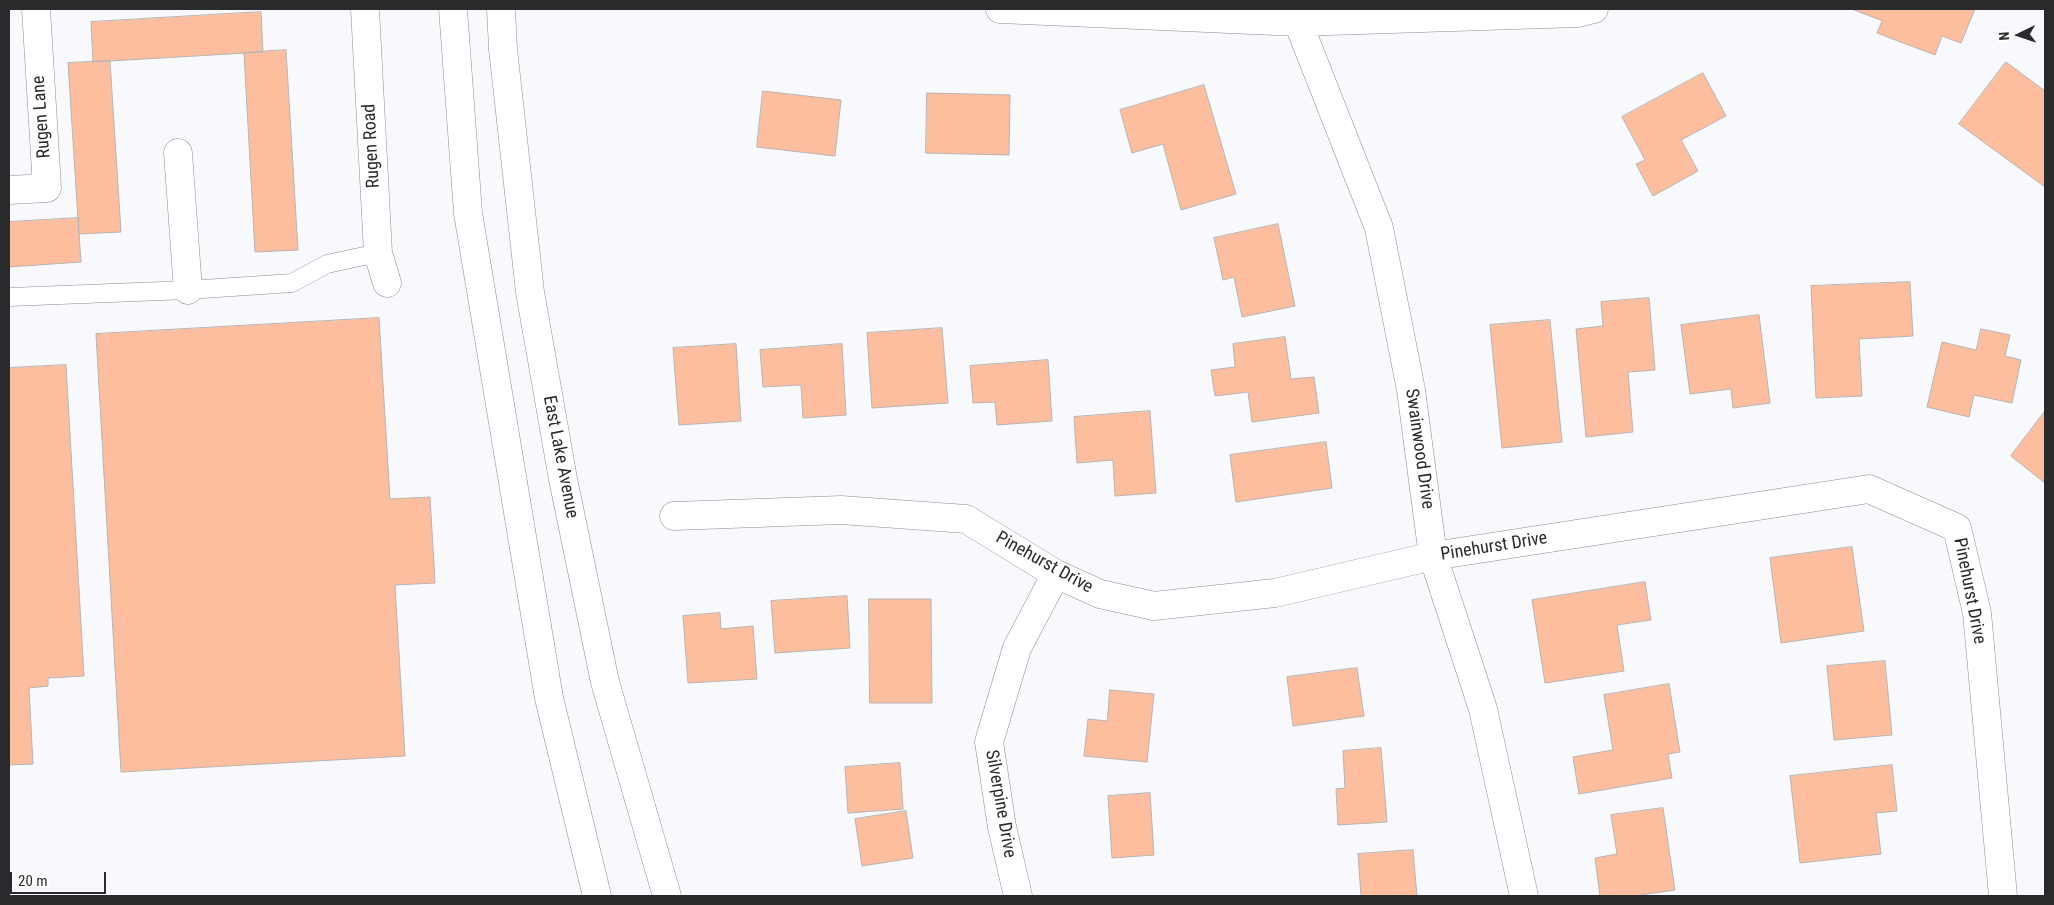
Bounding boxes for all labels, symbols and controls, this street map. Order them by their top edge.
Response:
north arrow [1994,10,2044,60]
text: N [1996,31,2012,41]
street label: Rugen Lane [28,75,56,159]
street label: Rugen Road [359,103,385,189]
street label: Swainwood Drive [1400,387,1438,511]
street label: East Lake Avenue [537,394,583,520]
street label: Pinehurst Drive [992,527,1096,599]
street label: Pinehurst Drive [1439,528,1549,566]
street label: Pinehurst Drive [1948,536,1990,646]
street label: Silverpine Drive [980,748,1020,860]
scale bar [12,862,109,894]
text: 20 m [18,872,48,890]

